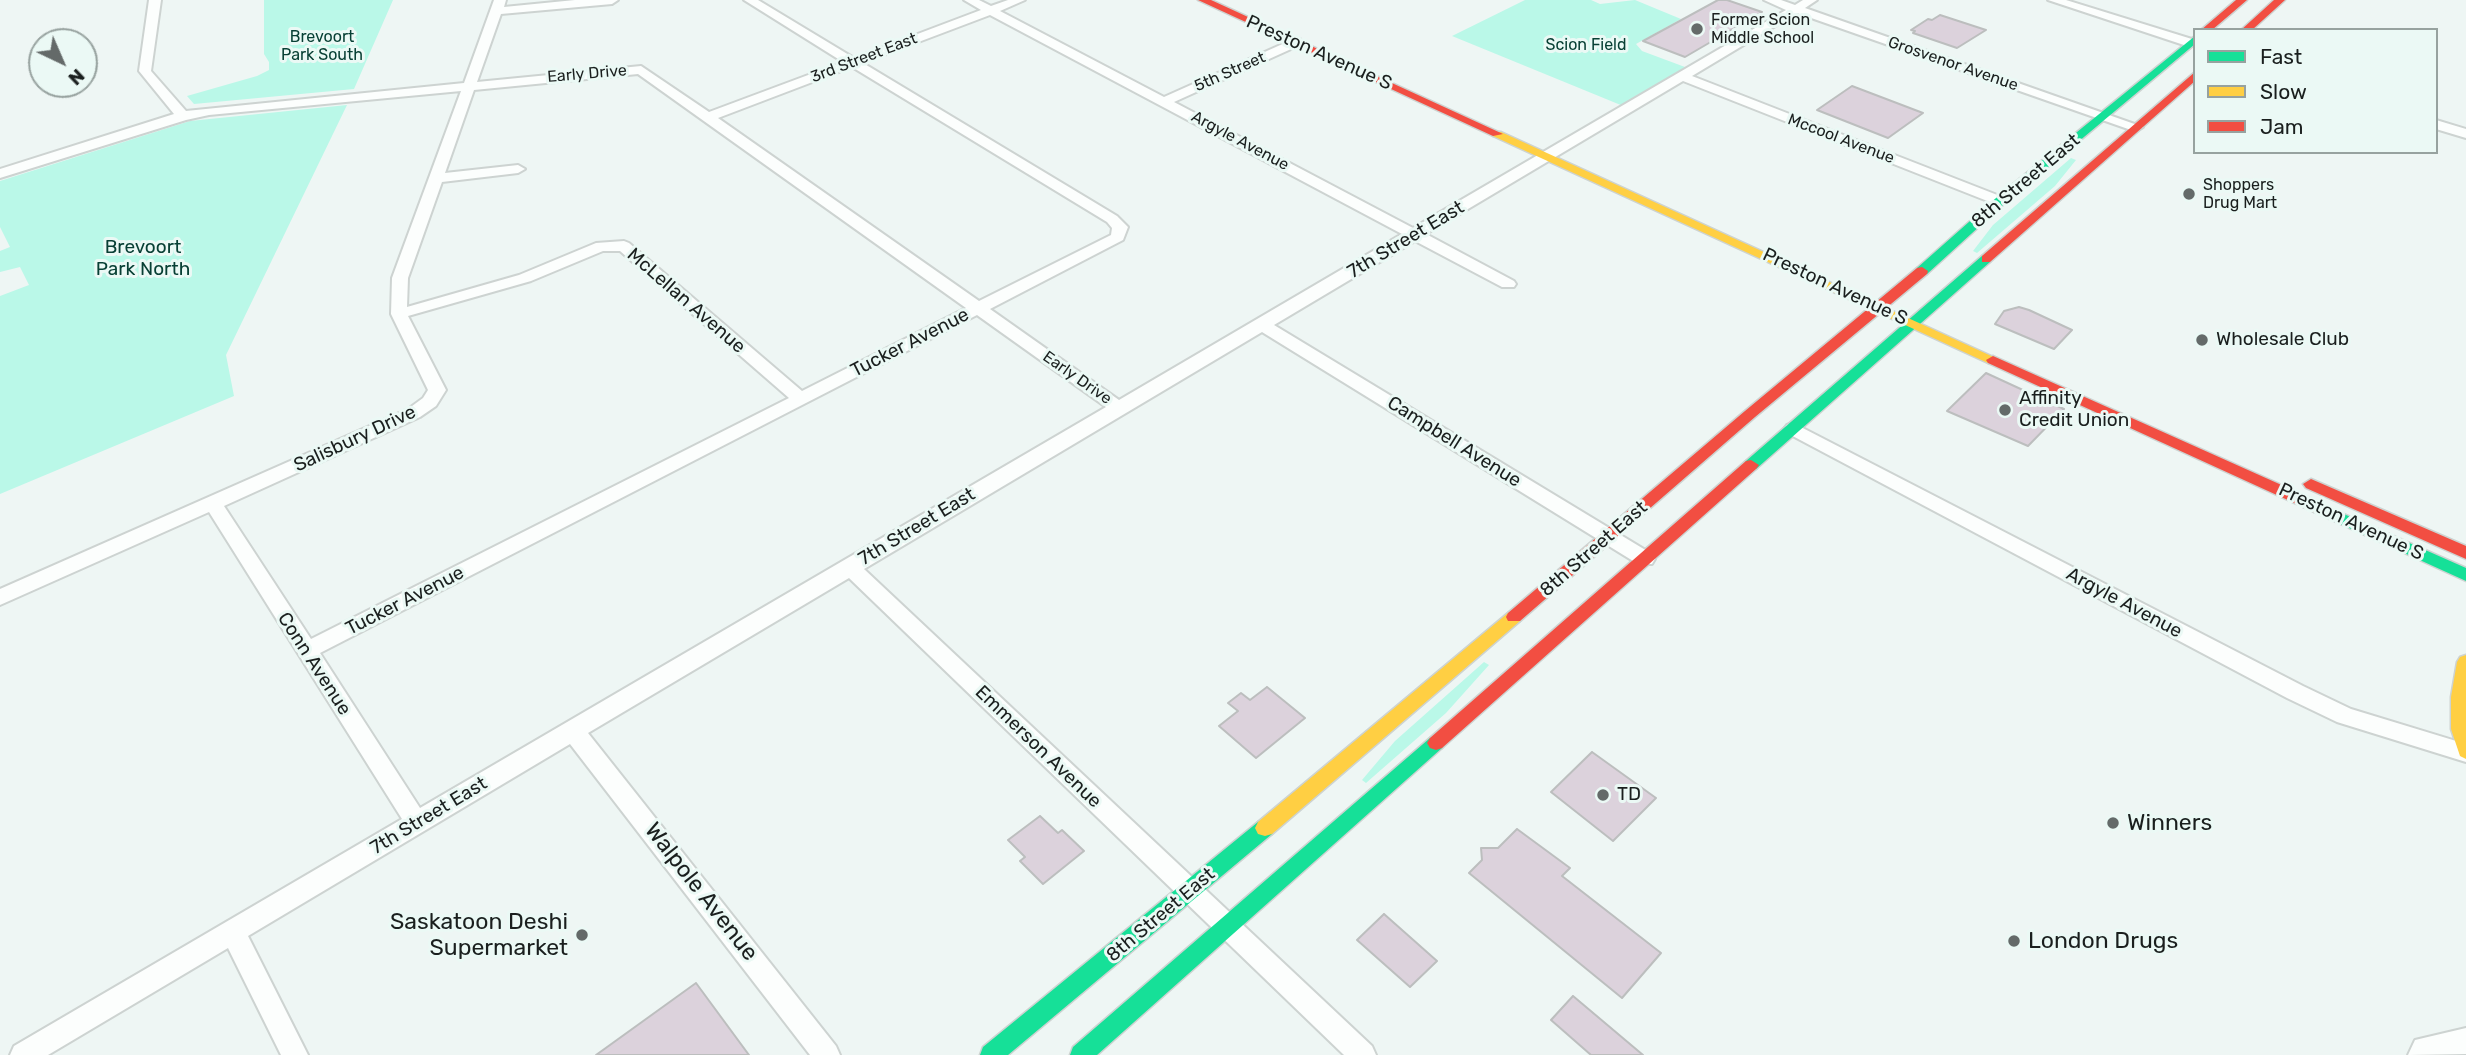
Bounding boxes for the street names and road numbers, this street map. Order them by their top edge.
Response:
street label: Preston Avenue S [1243,11,1395,95]
street label: 3rd Street East [808,29,920,87]
street label: Grosvenor Avenue [1885,33,2021,95]
street label: 5th Street [1192,48,1268,96]
street label: Early Drive [546,61,628,87]
street label: Argyle Avenue [1188,107,1292,175]
street label: Mccool Avenue [1785,110,1897,168]
street label: 8th Street East [1967,129,2085,233]
street label: 7th Street East [1344,196,1468,284]
street label: McLellan Avenue [622,243,750,359]
street label: Preston Avenue S [1759,243,1911,331]
street label: Tucker Avenue [847,303,973,383]
street label: Early Drive [1039,347,1115,409]
street label: Campbell Avenue [1383,392,1525,492]
street label: Salisbury Drive [290,401,420,477]
street label: Preston Avenue S [2275,478,2427,566]
street label: 7th Street East [855,483,979,571]
street label: 8th Street East [1536,496,1652,602]
street label: Tucker Avenue [342,561,468,641]
street label: Argyle Avenue [2062,563,2186,643]
street label: Conn Avenue [272,608,356,720]
street label: Emmerson Avenue [970,681,1106,813]
street label: 7th Street East [367,772,491,860]
street label: Walpole Avenue [638,817,764,967]
street label: 8th Street East [1102,863,1220,967]

